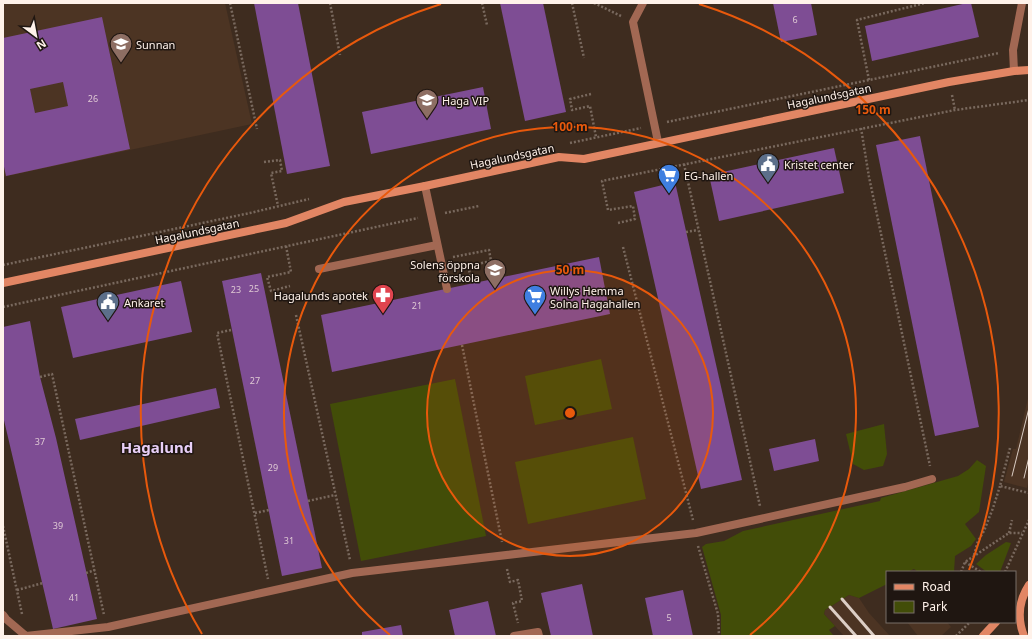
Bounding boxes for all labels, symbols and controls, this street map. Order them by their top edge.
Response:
house number: 6 [792,13,798,26]
north arrow [16,16,56,56]
school or university icon: Sunnan [108,31,134,64]
text: N [34,36,49,54]
place label: Sunnan [136,37,175,52]
street label: Hagalundsgatan [786,80,872,112]
school or university icon: Haga VIP [414,87,440,120]
house number: 26 [88,92,98,105]
place label: Haga VIP [442,93,489,108]
text: 150 m [855,101,891,118]
text: 100 m [552,118,588,135]
street label: Hagalundsgatan [469,140,555,172]
public building icon: Kristet center [755,151,781,184]
place label: Kristet center [784,157,854,172]
supermarket icon: EG-hallen [656,162,682,195]
place label: EG-hallen [684,168,733,183]
street label: Hagalundsgatan [154,215,240,247]
place label: Solens öppna förskola [410,257,480,285]
school or university icon: Solens öppna förskola [482,257,508,290]
text: 50 m [556,261,584,278]
house number: 25 [249,282,259,295]
pharmacy icon: Hagalunds apotek [370,282,396,315]
house number: 23 [231,283,241,296]
supermarket icon: Willys Hemma Solna Hagahallen [522,283,548,316]
place label: Willys Hemma Solna Hagahallen [550,283,640,311]
place label: Hagalunds apotek [274,288,368,303]
public building icon: Ankaret [95,289,121,322]
place label: Ankaret [124,295,164,310]
house number: 21 [412,299,422,312]
house number: 27 [250,374,260,387]
centre of rings [563,406,577,420]
house number: 37 [35,435,45,448]
district label: Hagalund [121,437,193,457]
house number: 29 [268,461,278,474]
house number: 39 [53,519,63,532]
house number: 31 [284,534,294,547]
legend [886,571,1016,623]
text: Road [922,578,951,595]
house number: 41 [69,591,79,604]
text: Park [922,598,948,615]
house number: 5 [666,611,672,624]

